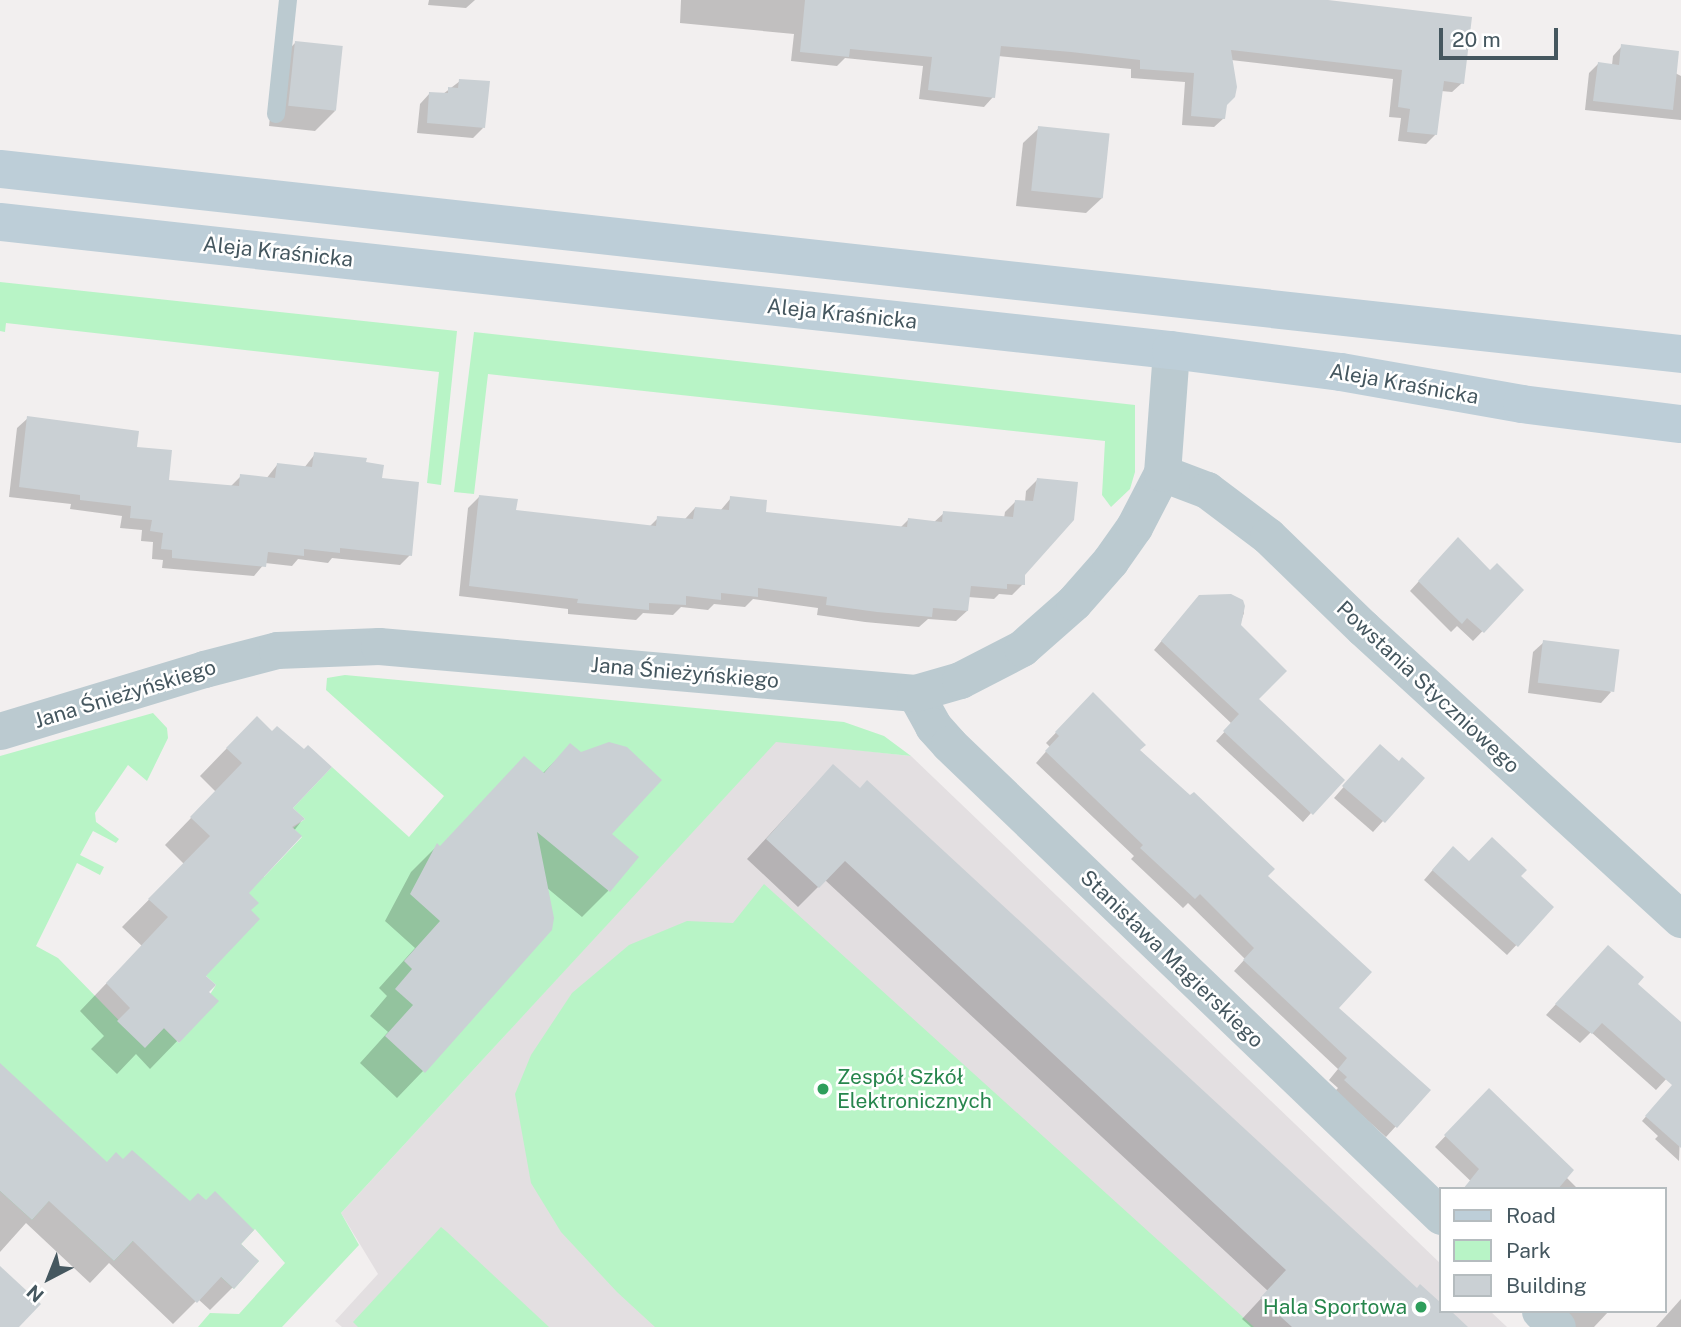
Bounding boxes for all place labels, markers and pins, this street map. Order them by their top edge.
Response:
place label: Zespół Szkół Elektronicznych [837,1064,992,1114]
marker: Zespół Szkół Elektronicznych [815,1081,831,1097]
place label: Hala Sportowa [1263,1294,1407,1320]
marker: Hala Sportowa [1413,1299,1429,1315]

